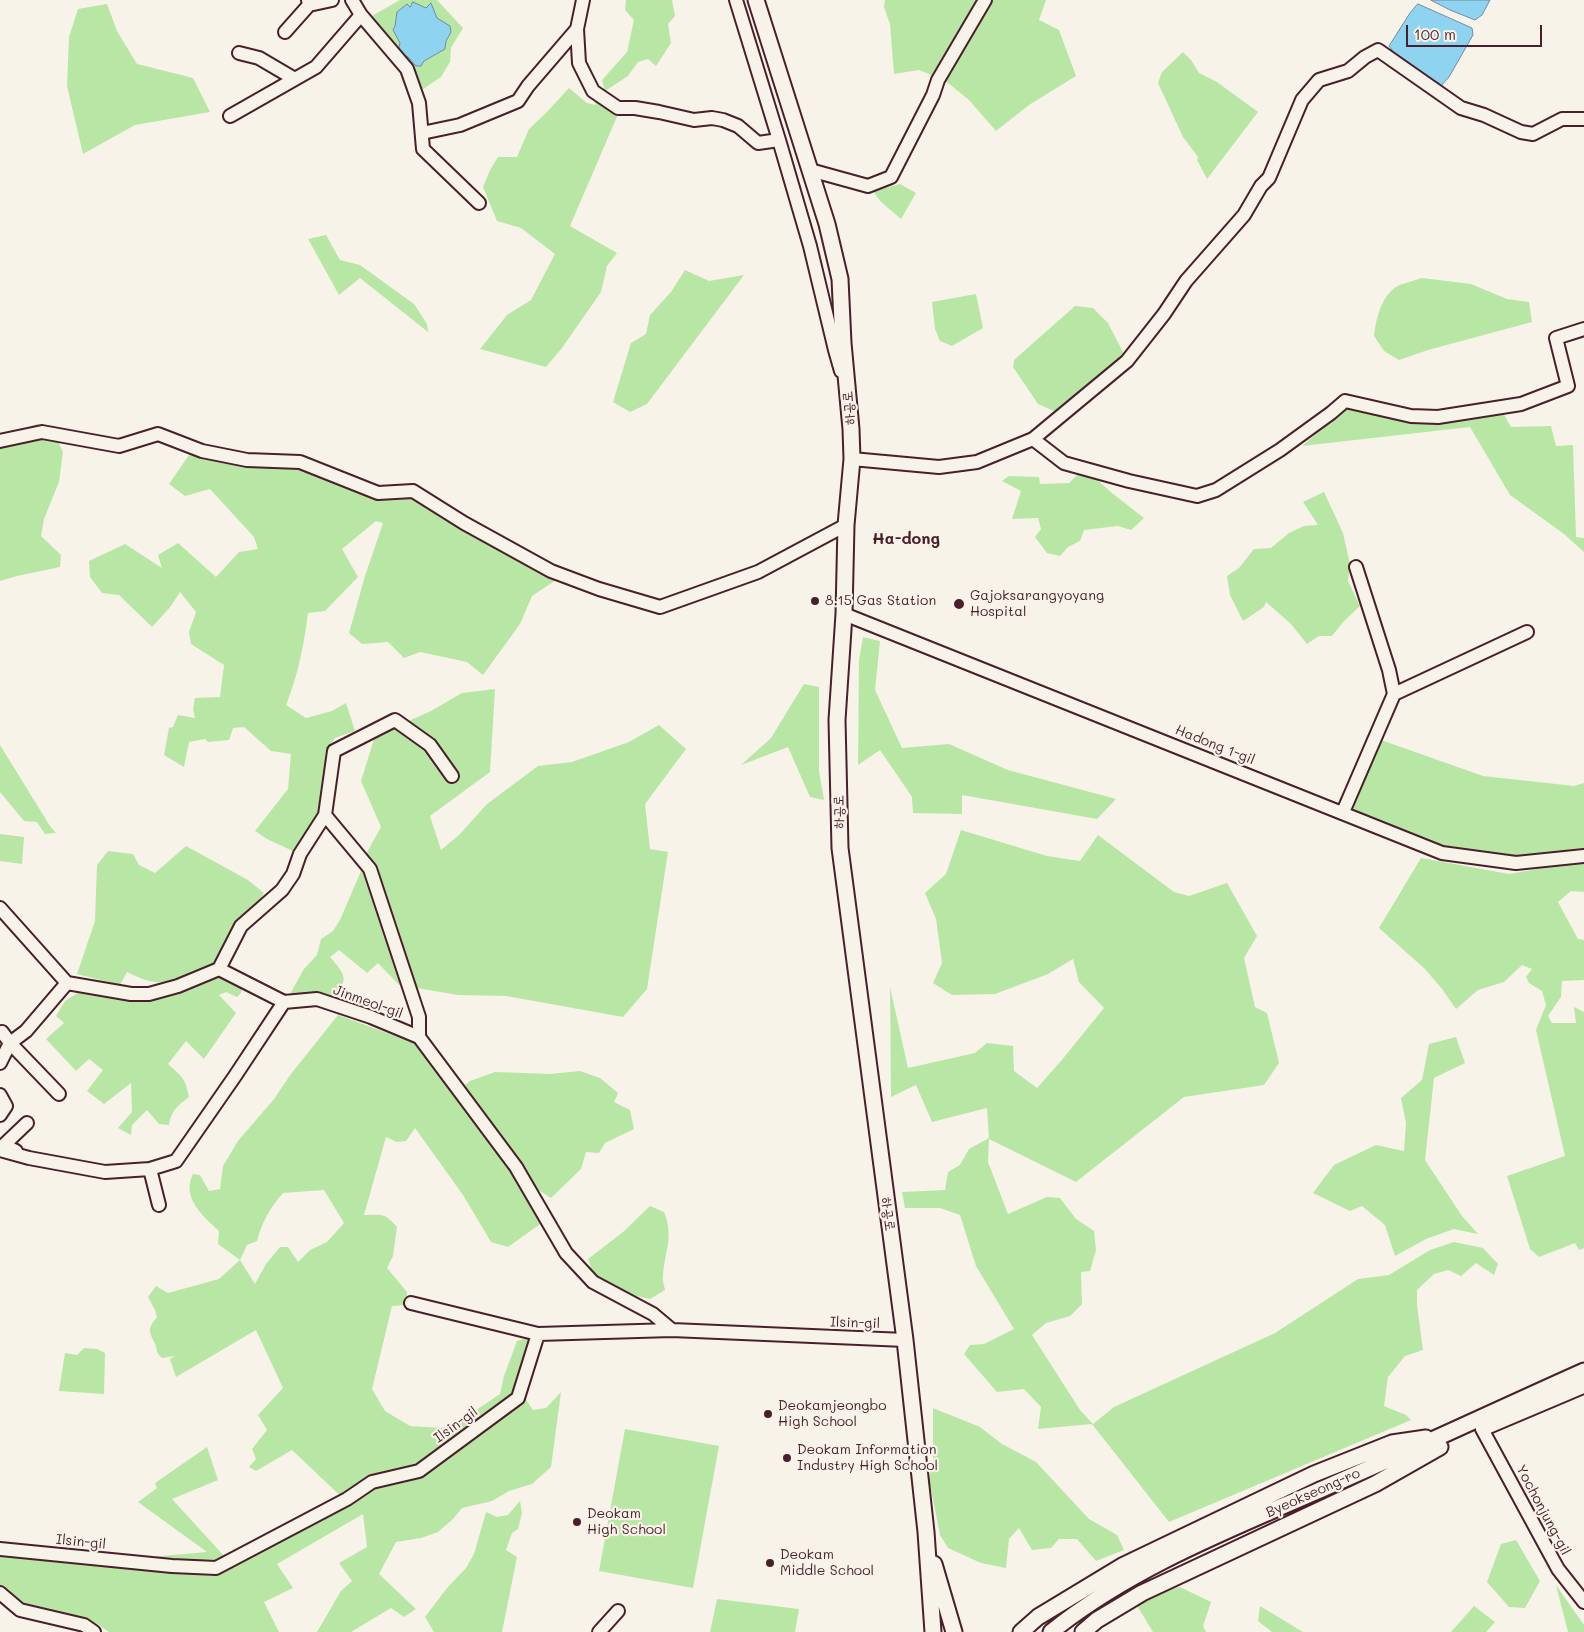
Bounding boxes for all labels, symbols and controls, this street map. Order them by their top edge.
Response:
scale bar [1409,15,1545,47]
text: 100 m [1414,24,1456,44]
street label: 하공로 [839,390,859,426]
district label: Ha-dong [872,529,940,549]
place label: Gajoksarangyoyang Hospital [970,588,1104,620]
place label: 8.15 Gas Station [825,593,936,609]
marker: 8.15 Gas Station [809,595,821,607]
marker: Gajoksarangyoyang Hospital [952,597,966,611]
street label: Hadong 1-gil [1173,721,1257,769]
street label: 하공로 [830,795,848,829]
street label: Jinmeol-gil [331,982,405,1022]
street label: 하공로 [877,1196,899,1232]
street label: Ilsin-gil [830,1314,880,1332]
place label: Deokamjeongbo High School [778,1398,887,1430]
street label: Ilsin-gil [431,1403,481,1447]
marker: Deokamjeongbo High School [762,1408,774,1420]
place label: Deokam Information Industry High School [797,1442,938,1474]
marker: Deokam Information Industry High School [781,1452,793,1464]
street label: Yochonjung-gil [1512,1462,1574,1558]
street label: Byeokseong-ro [1263,1465,1363,1521]
place label: Deokam High School [587,1506,666,1538]
marker: Deokam High School [571,1516,583,1528]
street label: Ilsin-gil [55,1531,107,1553]
place label: Deokam Middle School [780,1547,874,1580]
marker: Deokam Middle School [764,1557,776,1569]

